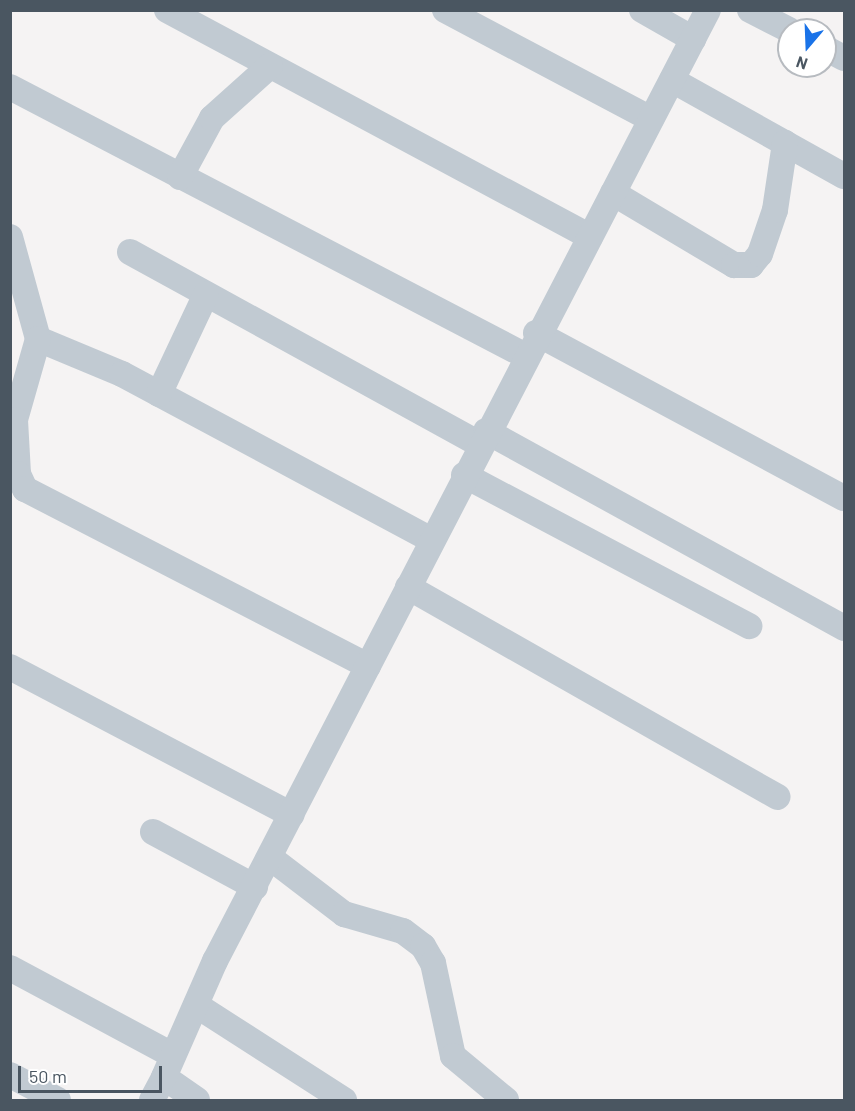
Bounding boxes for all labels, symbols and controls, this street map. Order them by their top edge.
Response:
north arrow [777,18,837,78]
text: N [794,53,810,74]
scale bar [21,1054,165,1092]
text: 50 m [29,1065,67,1087]

